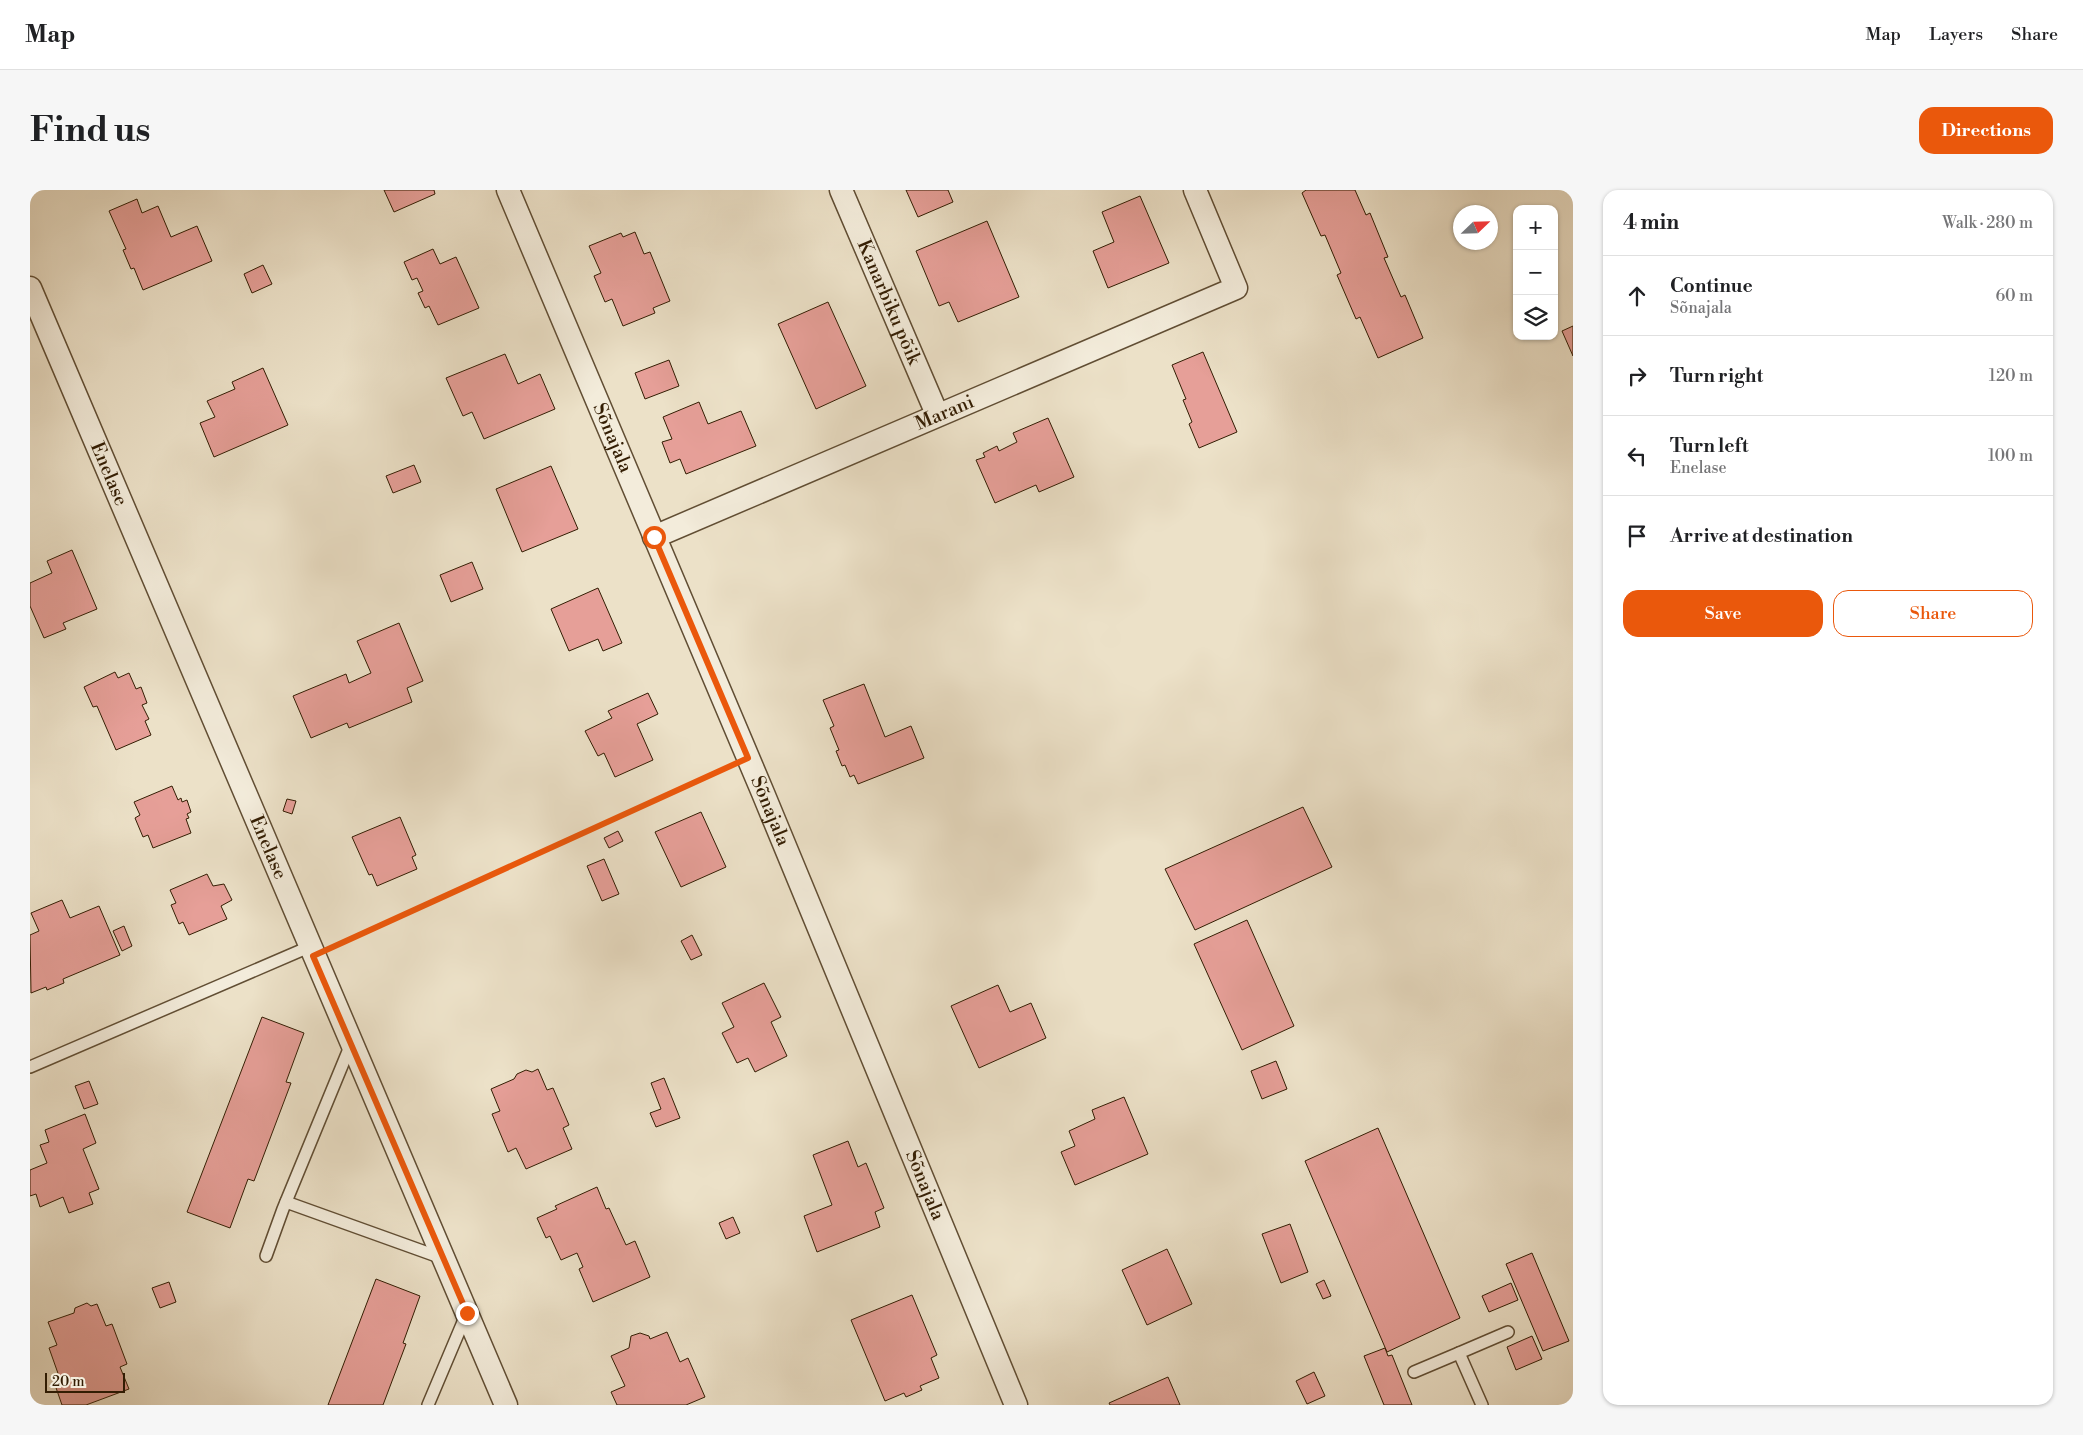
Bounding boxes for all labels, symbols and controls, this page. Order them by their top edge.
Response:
text: Map [25,20,75,50]
text: Map [1866,23,1901,46]
text: Layers [1929,23,1983,46]
text: Share [2011,23,2058,46]
button: Directions [1919,107,2053,154]
text: Find us [30,109,150,152]
north arrow [1453,205,1498,250]
map controls [1513,205,1558,340]
button: + [1513,205,1558,250]
text: 4 min [1623,210,1679,236]
text: Walk · 280 m [1942,213,2033,233]
street label: Kanarbiku põik [852,236,927,369]
button: − [1513,250,1558,295]
text: Continue [1670,274,1753,298]
icon: ahead [1623,282,1651,310]
text: 60 m [1995,286,2033,306]
button: layers [1513,295,1558,340]
text: Sõnajala [1670,298,1732,318]
icon: right [1623,362,1651,390]
text: Turn right [1670,364,1763,388]
text: 120 m [1989,366,2033,386]
street label: Marani [911,390,978,436]
street label: Sõnajala [587,399,638,477]
text: Turn left [1670,434,1749,458]
street label: Enelase [85,438,133,509]
icon: left [1623,442,1651,470]
text: 100 m [1988,446,2033,466]
text: Enelase [1670,458,1727,478]
icon: arrive [1623,522,1651,550]
text: Arrive at destination [1670,524,1853,548]
route start [643,526,666,549]
button: Save [1623,590,1823,637]
button: Share [1833,590,2033,637]
street label: Sõnajala [745,772,796,850]
street label: Enelase [244,812,293,883]
street label: Sõnajala [900,1147,950,1224]
route end [456,1302,479,1325]
scale bar [45,1370,125,1393]
text: 20 m [52,1373,84,1391]

